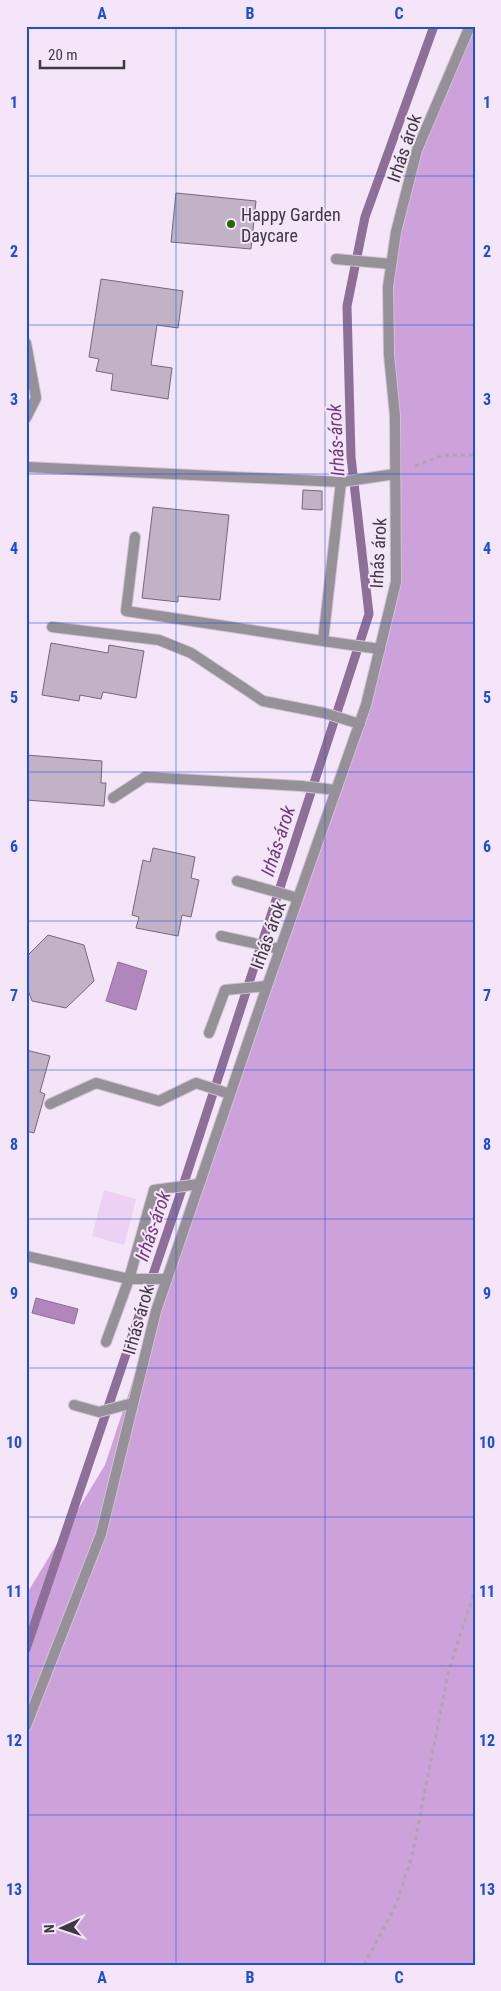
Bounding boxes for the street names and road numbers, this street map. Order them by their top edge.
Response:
street label: Irhás árok [383,111,425,185]
street label: Irhás árok [366,517,390,589]
street label: Irhás árok [246,898,290,972]
street label: Irhás árok [118,1283,158,1357]

